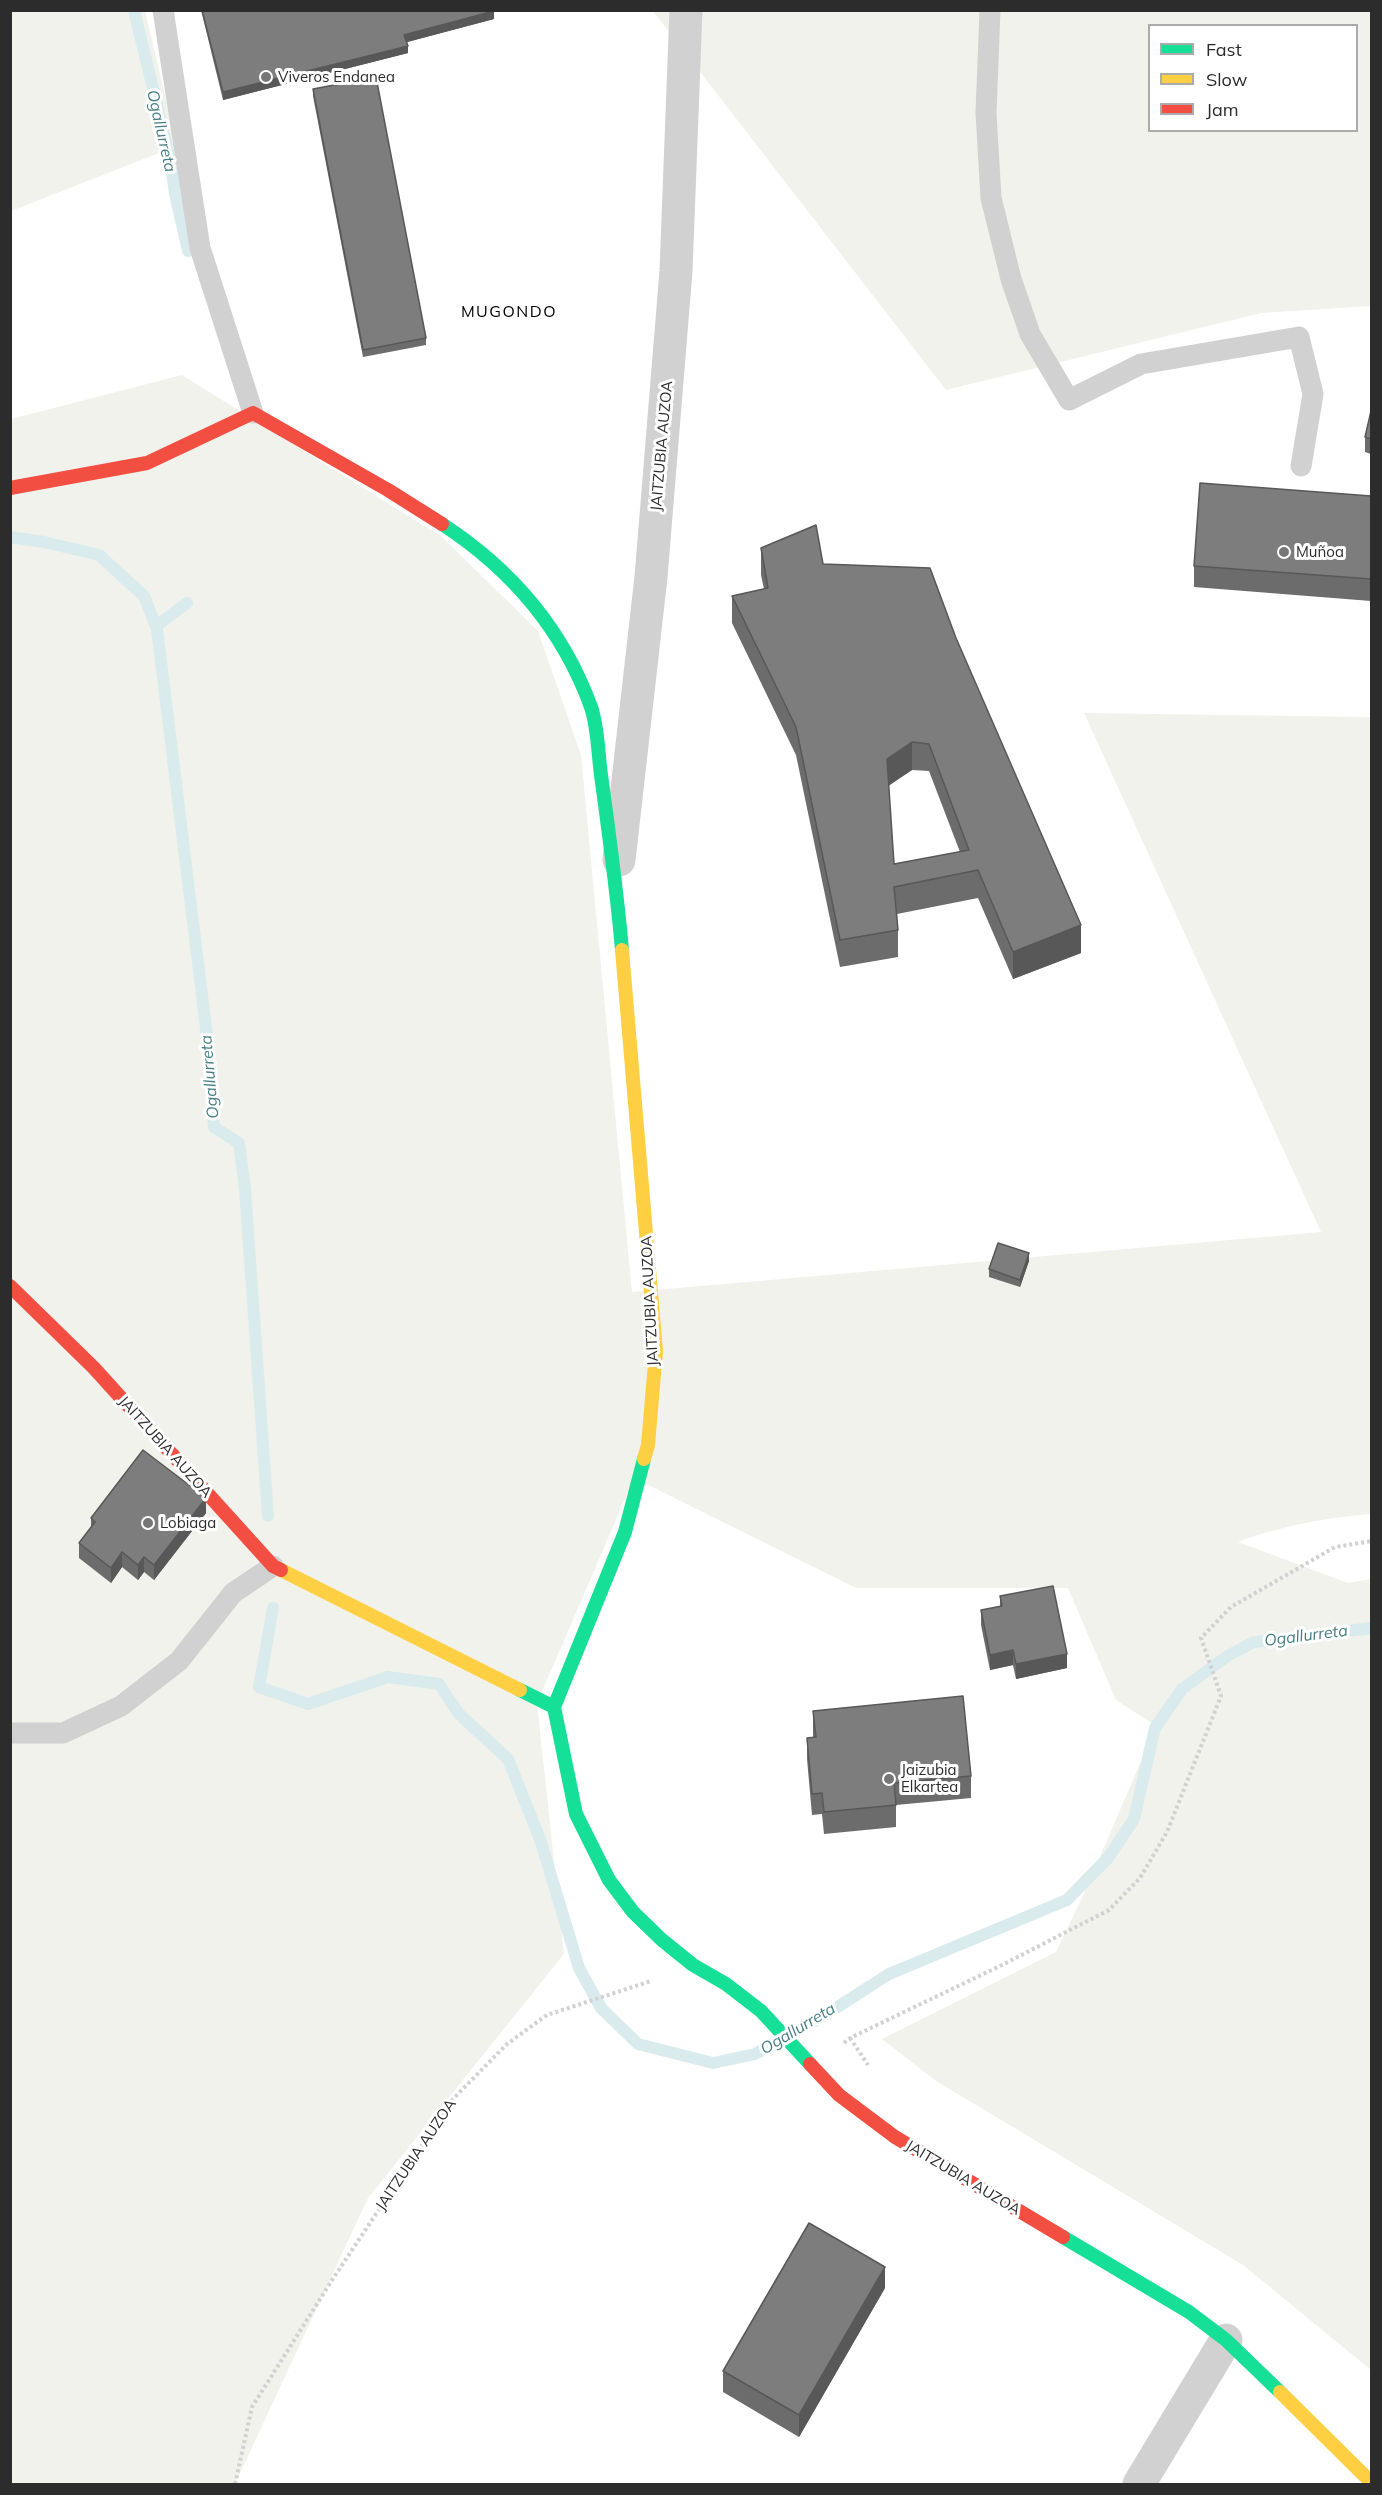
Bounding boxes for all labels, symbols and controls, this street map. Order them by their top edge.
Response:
legend [1148,24,1358,132]
text: Fast [1206,38,1242,61]
place label: Viveros Endanea [278,68,395,86]
text: Slow [1206,68,1247,91]
marker: Viveros Endanea [259,70,273,84]
water label: Ogallurreta [142,88,180,174]
text: Jam [1206,98,1239,121]
district label: MUGONDO [461,302,557,322]
street label: JAITZUBIA AUZOA [647,380,677,512]
place label: Muñoa [1296,543,1344,561]
marker: Muñoa [1277,545,1291,559]
water label: Ogallurreta [197,1034,223,1120]
street label: JAITZUBIA AUZOA [638,1235,662,1367]
street label: JAITZUBIA AUZOA [115,1392,215,1502]
place label: Lobiaga [160,1514,216,1532]
marker: Lobiaga [141,1516,155,1530]
water label: Ogallurreta [1263,1621,1349,1651]
place label: Jaizubia Elkartea [901,1761,958,1796]
marker: Jaizubia Elkartea [882,1772,896,1786]
water label: Ogallurreta [757,1999,839,2059]
street label: JAITZUBIA AUZOA [372,2096,460,2214]
street label: JAITZUBIA AUZOA [902,2137,1024,2219]

